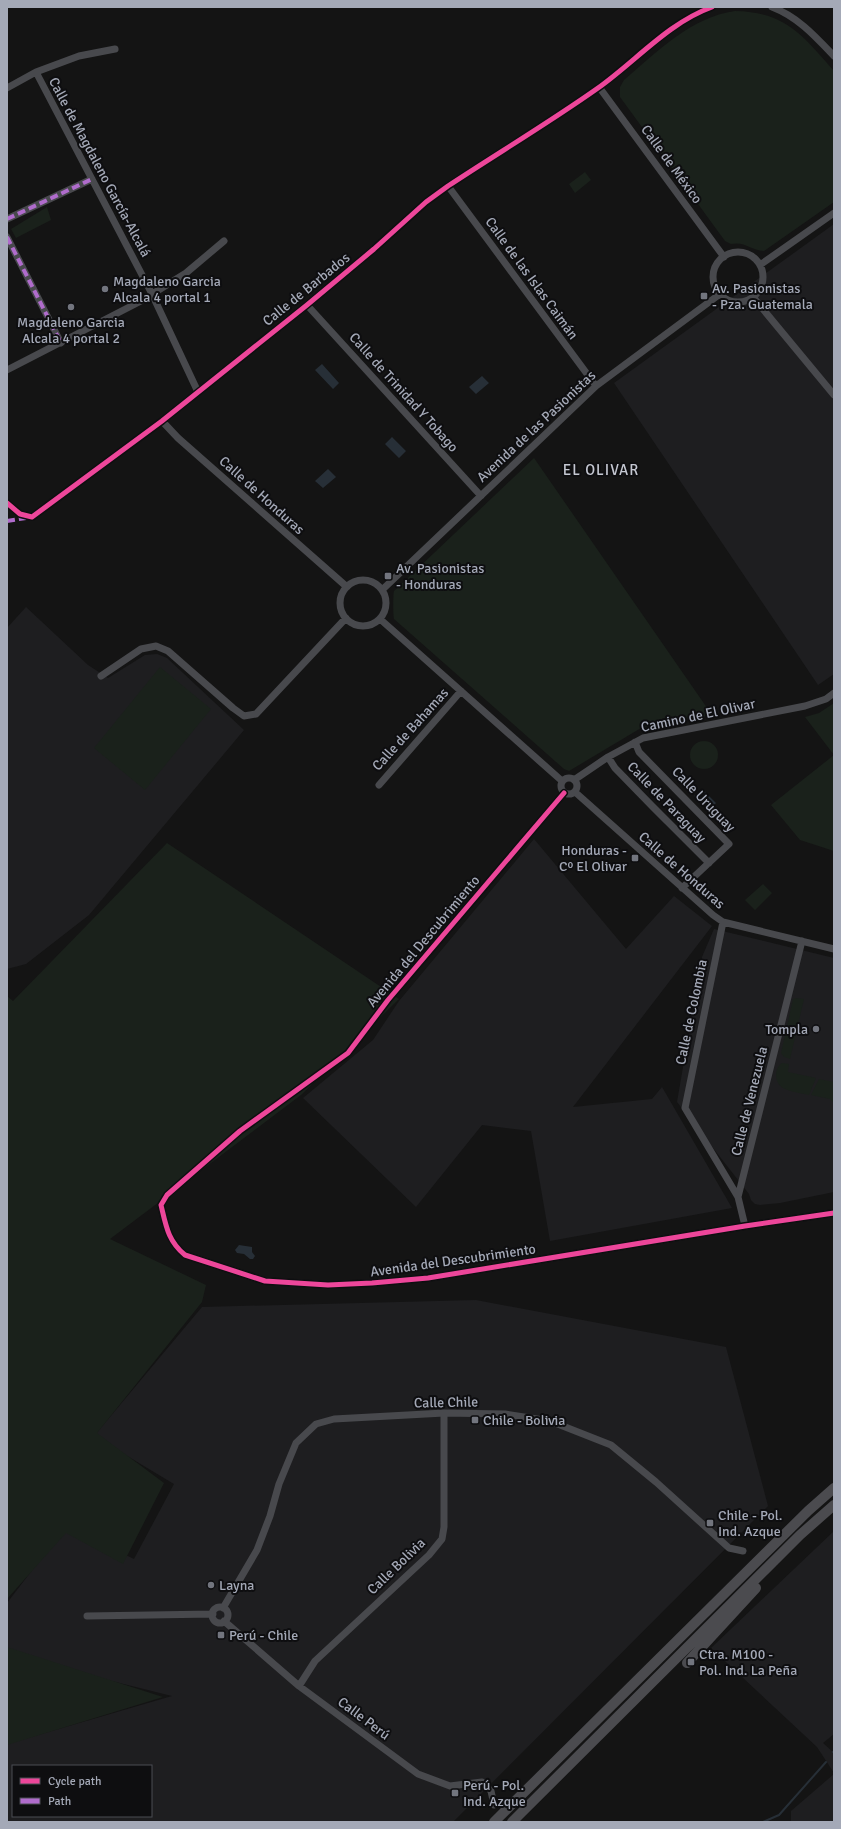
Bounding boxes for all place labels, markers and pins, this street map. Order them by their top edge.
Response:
place label: Magdaleno Garcia Alcala 4 portal 1 [113,273,221,306]
place label: Av. Pasionistas - Pza. Guatemala [712,280,813,313]
marker: Magdaleno Garcia Alcala 4 portal 1 [100,284,110,294]
marker: Av. Pasionistas - Pza. Guatemala [699,291,709,301]
marker: Magdaleno Garcia Alcala 4 portal 2 [66,302,76,312]
place label: Magdaleno Garcia Alcala 4 portal 2 [17,314,125,347]
place label: Av. Pasionistas - Honduras [396,560,484,593]
marker: Av. Pasionistas - Honduras [383,571,393,581]
place label: Honduras - Cº El Olivar [559,842,628,875]
marker: Honduras - Cº El Olivar [630,853,640,863]
place label: Tompla [765,1021,808,1038]
marker: Tompla [811,1024,821,1034]
place label: Chile - Bolivia [483,1412,565,1429]
marker: Chile - Bolivia [470,1415,480,1425]
place label: Chile - Pol. Ind. Azque [718,1507,783,1540]
marker: Chile - Pol. Ind. Azque [705,1518,715,1528]
place label: Layna [219,1577,254,1594]
marker: Layna [206,1580,216,1590]
place label: Perú - Chile [229,1627,298,1644]
marker: Perú - Chile [216,1630,226,1640]
place label: Ctra. M100 - Pol. Ind. La Peña [699,1646,797,1679]
marker: Ctra. M100 - Pol. Ind. La Peña [686,1657,696,1667]
place label: Perú - Pol. Ind. Azque [463,1777,526,1810]
marker: Perú - Pol. Ind. Azque [450,1788,460,1798]

